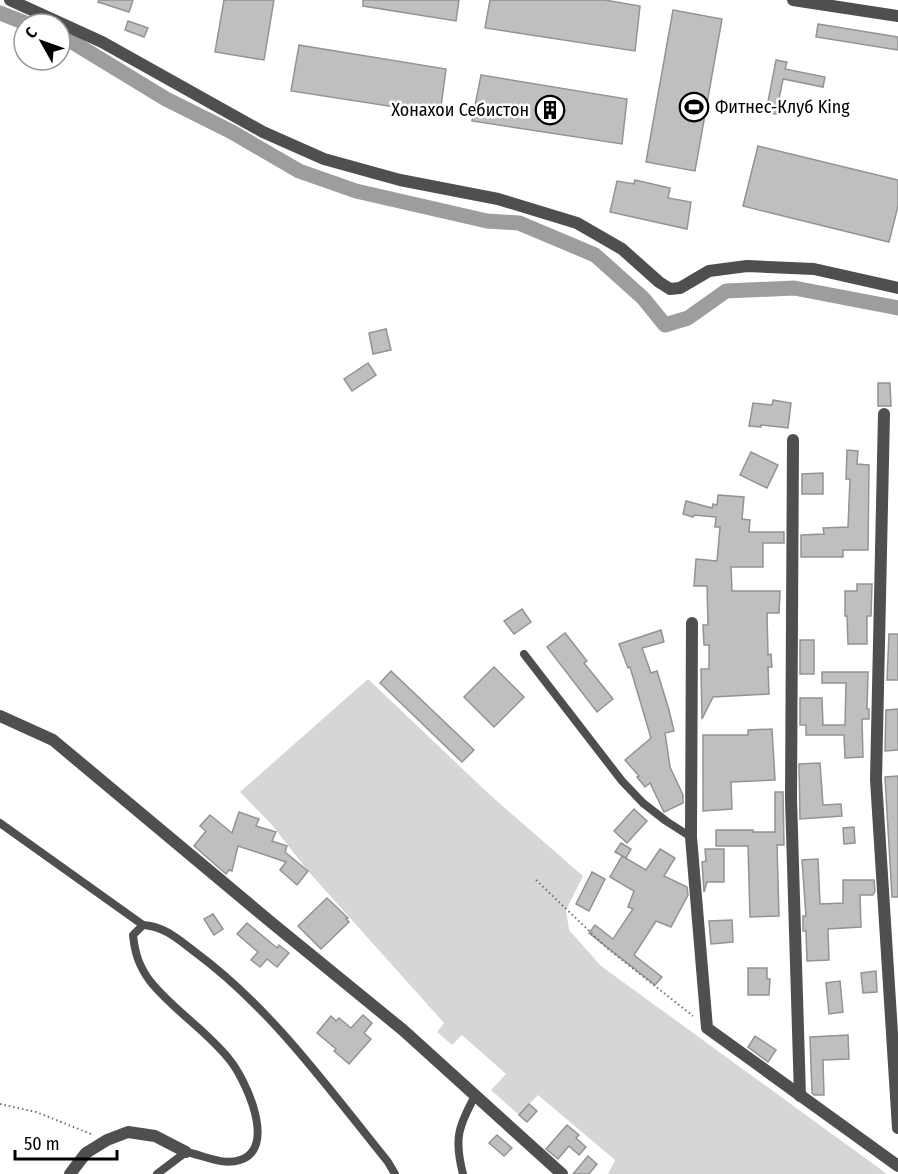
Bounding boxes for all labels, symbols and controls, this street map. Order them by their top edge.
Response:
north arrow [12,12,72,72]
text: С [21,23,41,42]
sports icon: Фитнес-Клуб King [678,91,710,123]
building icon: Хонахои Себистон [534,94,566,126]
place label: Фитнес-Клуб King [715,96,850,118]
place label: Хонахои Себистон [391,99,529,121]
scale bar [15,1123,117,1161]
text: 50 m [24,1133,60,1155]

